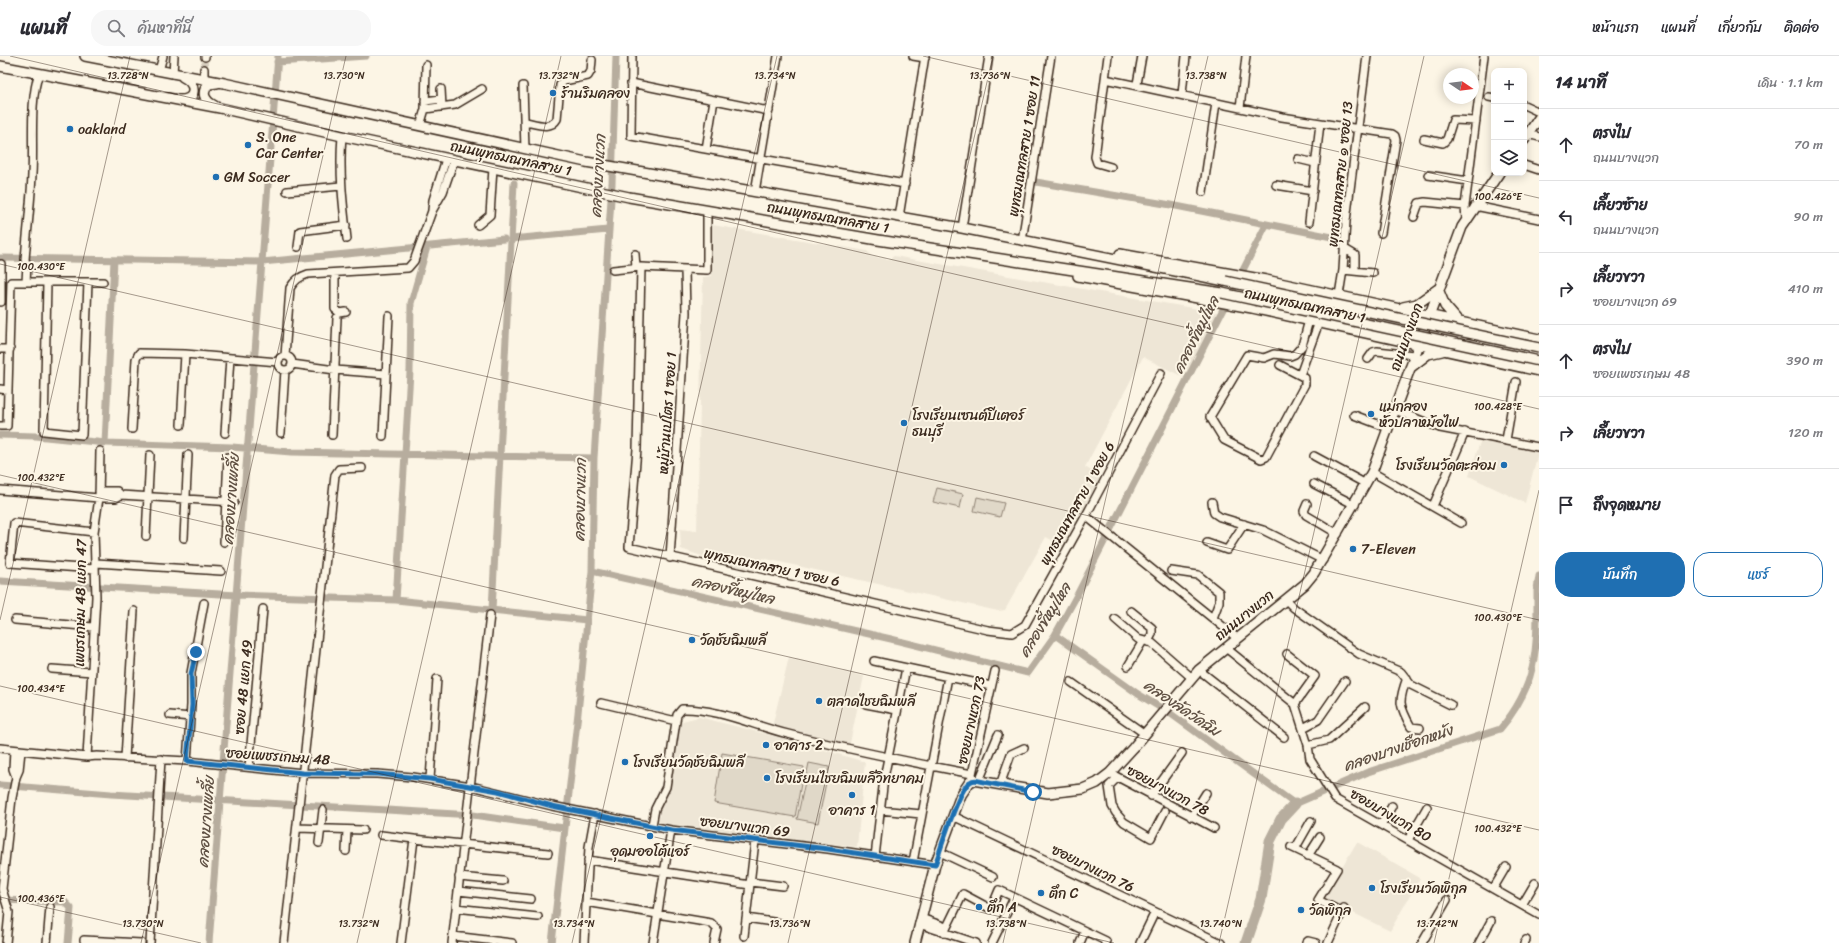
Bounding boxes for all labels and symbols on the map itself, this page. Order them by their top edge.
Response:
text: 13.728°N [107,67,149,85]
text: 13.730°N [323,67,365,85]
text: 13.732°N [539,67,580,85]
text: 13.734°N [754,67,796,85]
text: 13.736°N [970,67,1011,85]
text: 13.738°N [1185,67,1227,85]
north arrow [1443,68,1479,104]
street label: พุทธมณฑลสาย 1 ซอย 11 [1001,74,1048,218]
place label: ร้านริมคลอง [561,81,631,106]
marker: ร้านริมคลอง [548,88,558,98]
street label: พุทธมณฑลสาย ๑ ซอย 13 [1320,100,1361,248]
place label: oakland [78,117,127,142]
marker: oakland [65,124,75,134]
place label: S. One Car Center [256,125,324,166]
street label: ถนนพุทธมณฑลสาย 1 [448,133,574,184]
water label: คลองบางแวก [583,133,613,218]
marker: S. One Car Center [243,140,253,150]
place label: GM Soccer [224,165,291,190]
marker: GM Soccer [211,172,221,182]
text: 100.426°E [1474,188,1523,206]
street label: ถนนพุทธมณฑลสาย 1 [765,194,891,241]
text: 100.430°E [17,258,66,276]
street label: ถนนพุทธมณฑลสาย 1 [1242,280,1368,331]
water label: คลองขี้หมูไหล [1165,290,1228,378]
street label: ถนนบางแวก [1383,300,1430,375]
street label: หมู่บ้านเปโตร 1 ซอย 1 [651,351,684,475]
place label: แม่กลอง หัวปลาหม้อไฟ [1379,394,1460,435]
text: 100.428°E [1474,398,1523,416]
place label: โรงเรียนเซนต์ปีเตอร์ ธนบุรี [912,403,1027,444]
marker: แม่กลอง หัวปลาหม้อไฟ [1366,409,1376,419]
marker: โรงเรียนเซนต์ปีเตอร์ ธนบุรี [899,418,909,428]
street label: พุทธมณฑลสาย 1 ซอย 6 [1033,437,1122,570]
water label: คลองบางเพลี้ย [215,450,247,546]
place label: โรงเรียนวัดตะล่อม [1395,453,1496,478]
water label: คลองบางแวก [566,457,594,542]
marker: โรงเรียนวัดตะล่อม [1499,460,1509,470]
text: 100.432°E [17,469,66,487]
place label: 7-Eleven [1361,537,1416,562]
street label: เพชรเกษม 48 แยก 47 [67,538,94,667]
street label: พุทธมณฑลสาย 1 ซอย 6 [702,541,842,594]
marker: 7-Eleven [1348,544,1358,554]
water label: คลองขี้หมูไหล [689,568,779,613]
water label: คลองขี้หมูไหล [1011,576,1079,662]
street label: ถนนบางแวก [1209,583,1280,647]
text: 100.430°E [1474,609,1523,627]
place label: วัดชัยฉิมพลี [700,628,769,653]
marker: วัดชัยฉิมพลี [687,635,697,645]
street label: ซอย 48 แยก 49 [227,638,260,735]
route end [187,643,205,661]
street label: ซอยบางแวก 73 [950,673,993,767]
water label: คลองลัดวัดฉิม [1138,673,1228,745]
text: 100.434°E [17,680,66,698]
place label: ตลาดไชยฉิมพลี [827,689,918,714]
marker: ตลาดไชยฉิมพลี [814,696,824,706]
water label: คลองบางเชือกหนัง [1340,716,1458,779]
place label: อาคาร 2 [773,733,823,758]
street label: ซอยเพชรเกษม 48 [225,740,332,773]
marker: อาคาร 2 [761,740,771,750]
place label: โรงเรียนวัดชัยฉิมพลี [633,750,746,775]
marker: โรงเรียนวัดชัยฉิมพลี [620,757,630,767]
street label: ซอยบางแวก 78 [1122,758,1214,823]
place label: โรงเรียนไชยฉิมพลีวิทยาคม [775,766,924,791]
water label: คลองบางเพลี้ย [190,773,222,869]
marker: โรงเรียนไชยฉิมพลีวิทยาคม [762,773,772,783]
street label: ซอยบางแวก 80 [1345,782,1437,849]
route start [1024,783,1042,801]
marker: อาคาร 1 [847,790,857,800]
place label: อาคาร 1 [828,798,875,823]
street label: ซอยบางแวก 69 [698,809,792,844]
text: 100.432°E [1474,820,1523,838]
marker: อุดมออโต้แอร์ [645,831,655,841]
street label: ซอยบางแวก 76 [1047,838,1139,899]
place label: อุดมออโต้แอร์ [610,839,692,864]
place label: โรงเรียนวัดพิกุล [1380,876,1467,901]
place label: ตึก C [1049,881,1079,906]
marker: โรงเรียนวัดพิกุล [1367,883,1377,893]
marker: ตึก C [1036,888,1046,898]
text: 100.436°E [17,890,66,908]
place label: ตึก A [987,895,1017,920]
place label: วัดพิกุล [1309,898,1351,923]
marker: ตึก A [974,902,984,912]
marker: วัดพิกุล [1296,905,1306,915]
text: 13.730°N [122,915,164,933]
text: 13.732°N [339,915,380,933]
text: 13.734°N [553,915,595,933]
text: 13.736°N [770,915,811,933]
text: 13.738°N [985,915,1027,933]
text: 13.740°N [1200,915,1242,933]
text: 13.742°N [1416,915,1458,933]

